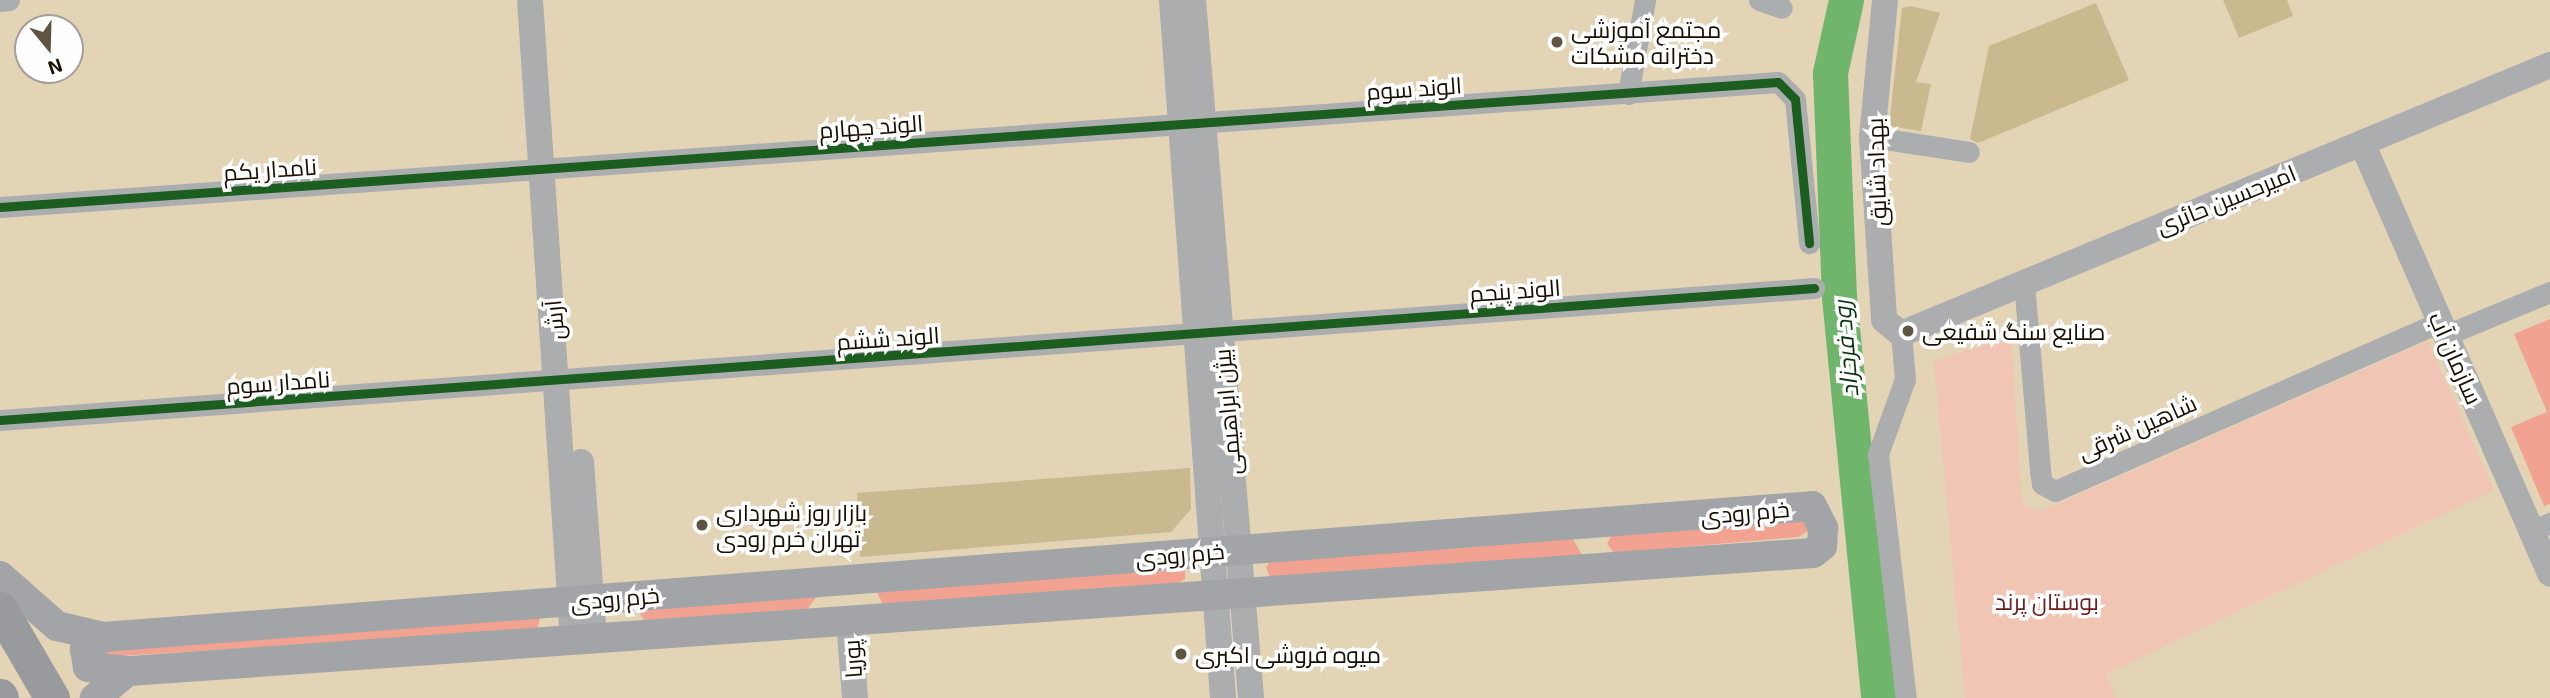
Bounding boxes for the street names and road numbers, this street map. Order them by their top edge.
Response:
street label: الوند سوم [1365,71,1463,105]
street label: الوند چهارم [818,109,924,143]
street label: بهداد شایق [1860,117,1892,227]
street label: نامدار یکم [222,152,318,186]
street label: امیرحسین حائری [2152,158,2300,240]
street label: الوند پنجم [1468,273,1562,307]
street label: آرش [539,299,569,341]
street label: سازمان آب [2423,308,2489,408]
street label: الوند ششم [835,321,941,355]
street label: بیژن ابراهیمی [1208,348,1246,476]
street label: نامدار سوم [225,365,331,399]
street label: شاهین شرقی [2073,388,2201,466]
street label: خرم رودی [1699,494,1791,530]
street label: خرم رودی [1134,536,1226,572]
street label: خرم رودی [569,580,661,616]
street label: پوریا [837,639,867,679]

